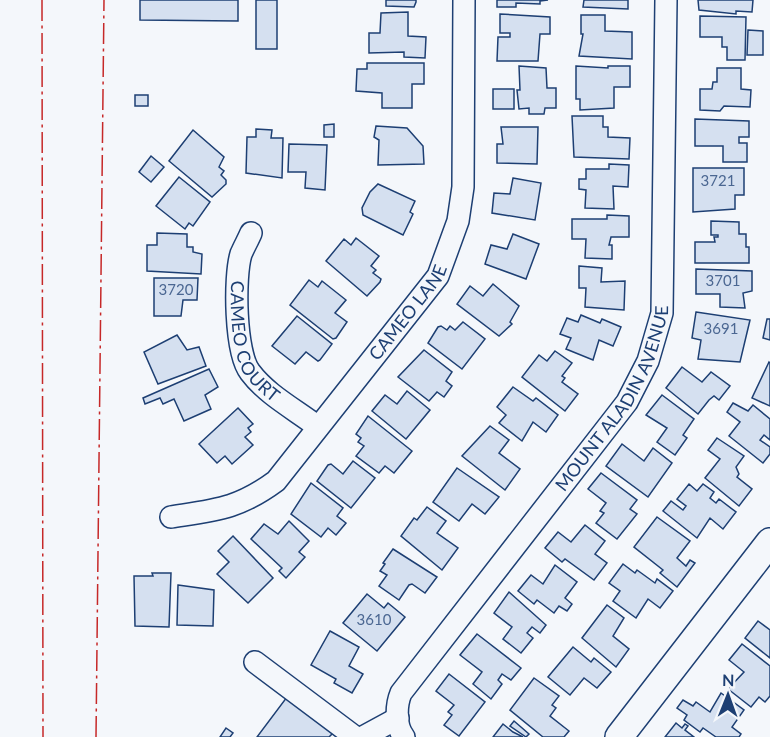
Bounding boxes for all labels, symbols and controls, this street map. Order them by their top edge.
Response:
house number: 3721 [701,171,735,189]
street label: CAMEO LANE [364,262,451,364]
house number: 3701 [706,271,740,289]
house number: 3720 [159,280,194,298]
street label: CAMEO COURT [227,280,285,406]
street label: MOUNT ALADIN AVENUE [550,305,672,495]
house number: 3691 [704,319,738,337]
house number: 3610 [357,610,392,628]
north arrow [698,665,758,725]
text: N [722,670,735,689]

